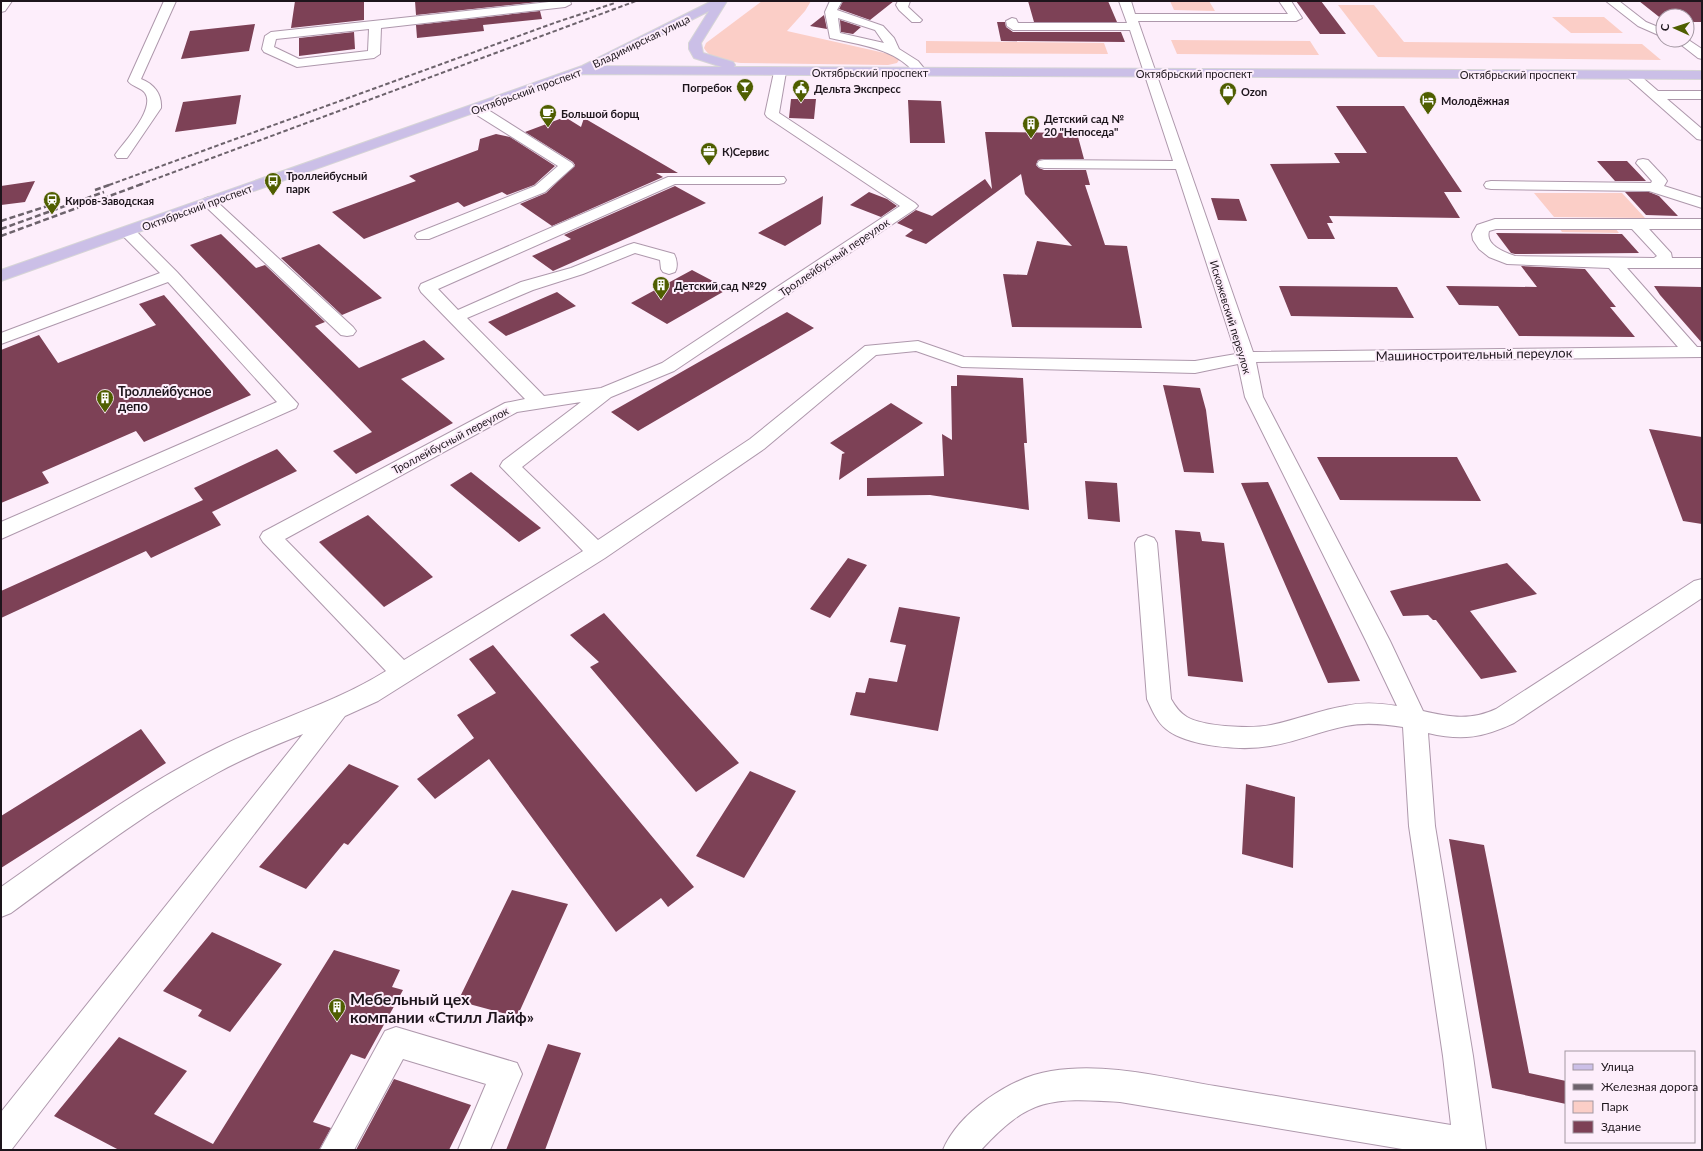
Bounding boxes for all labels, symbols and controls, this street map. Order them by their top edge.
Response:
north arrow [1655,8,1695,48]
street label: Владимирская улица [590,12,692,70]
text: С [1658,23,1671,31]
street label: Октябрьский проспект [469,65,583,117]
street label: Октябрьский проспект [812,66,929,79]
street label: Октябрьский проспект [1136,67,1253,80]
street label: Октябрьский проспект [1460,68,1577,81]
bar icon: Погребок [735,77,755,102]
public building icon: Дельта Экспресс [791,78,811,103]
place label: Погребок [682,81,732,94]
shop icon: Ozon [1218,81,1238,106]
place label: Дельта Экспресс [814,82,901,95]
place label: Ozon [1241,85,1267,98]
hotel icon: Молодёжная [1418,90,1438,115]
place label: Молодёжная [1441,94,1509,107]
cafe icon: Большой борщ [538,103,558,128]
place label: Большой борщ [561,107,640,120]
place label: Детский сад № 20 "Непоседа" [1044,112,1124,138]
building icon: Детский сад № 20 "Непоседа" [1021,114,1041,139]
office icon: К)Сервис [699,141,719,166]
place label: К)Сервис [722,145,770,158]
place label: Троллейбусный парк [286,169,367,195]
bus stop icon: Троллейбусный парк [263,171,283,196]
street label: Октябрьский проспект [140,181,254,233]
station icon: Киров-Заводская [42,190,62,215]
place label: Киров-Заводская [65,194,154,207]
street label: Троллейбусный переулок [776,215,892,299]
street label: Искожевский переулок [1207,258,1255,376]
building icon: Детский сад №29 [651,275,671,300]
place label: Детский сад №29 [674,279,767,292]
street label: Машиностроительный переулок [1376,344,1573,364]
place label: Троллейбусное депо [118,383,211,414]
building icon: Троллейбусное депо [95,388,115,413]
street label: Троллейбусный переулок [389,404,511,476]
place label: Мебельный цех компании «Стилл Лайф» [350,989,534,1026]
building icon: Мебельный цех компании «Стилл Лайф» [327,997,347,1022]
legend [1565,1051,1695,1143]
text: Улица [1601,1059,1634,1074]
text: Железная дорога [1601,1079,1698,1094]
text: Парк [1601,1099,1629,1114]
text: Здание [1601,1119,1641,1134]

